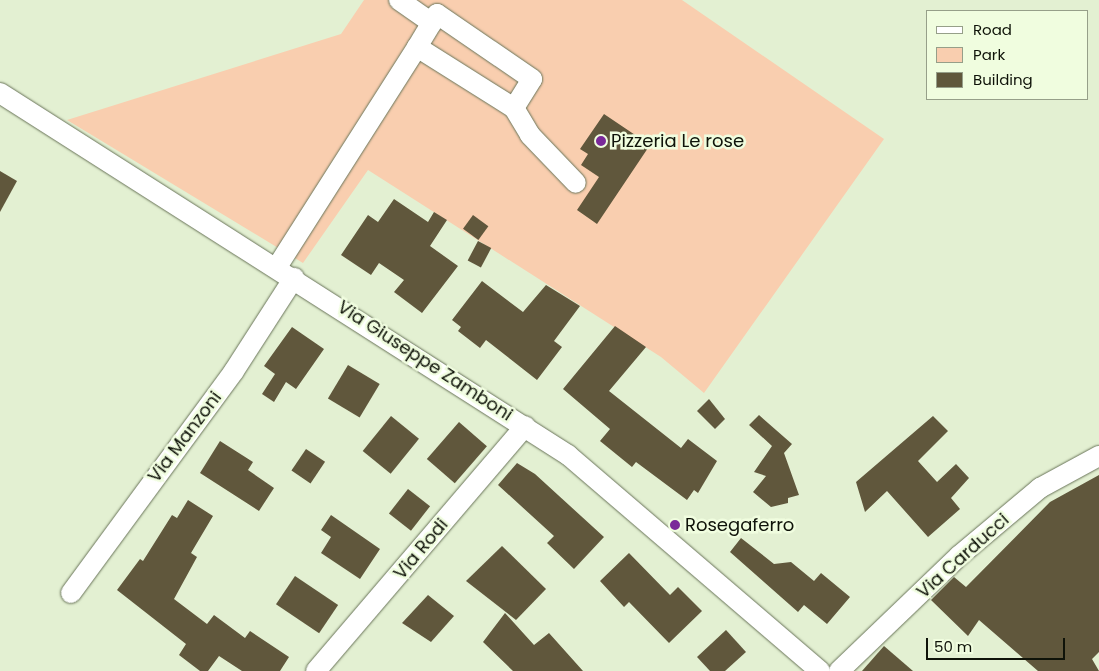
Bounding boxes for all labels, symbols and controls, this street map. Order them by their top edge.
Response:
legend [926,10,1089,100]
text: Road [973,19,1012,40]
text: Park [973,44,1005,65]
text: Building [973,69,1033,90]
place label: Pizzeria Le rose [611,130,744,152]
marker: Pizzeria Le rose [595,135,607,147]
street label: Via Giuseppe Zamboni [333,296,517,426]
street label: Via Manzoni [144,387,226,487]
street label: Via Carducci [913,509,1013,603]
street label: Via Rodi [389,514,453,584]
place label: Rosegaferro [685,514,794,536]
marker: Rosegaferro [669,519,681,531]
scale bar [929,628,1068,660]
text: 50 m [934,636,972,657]

